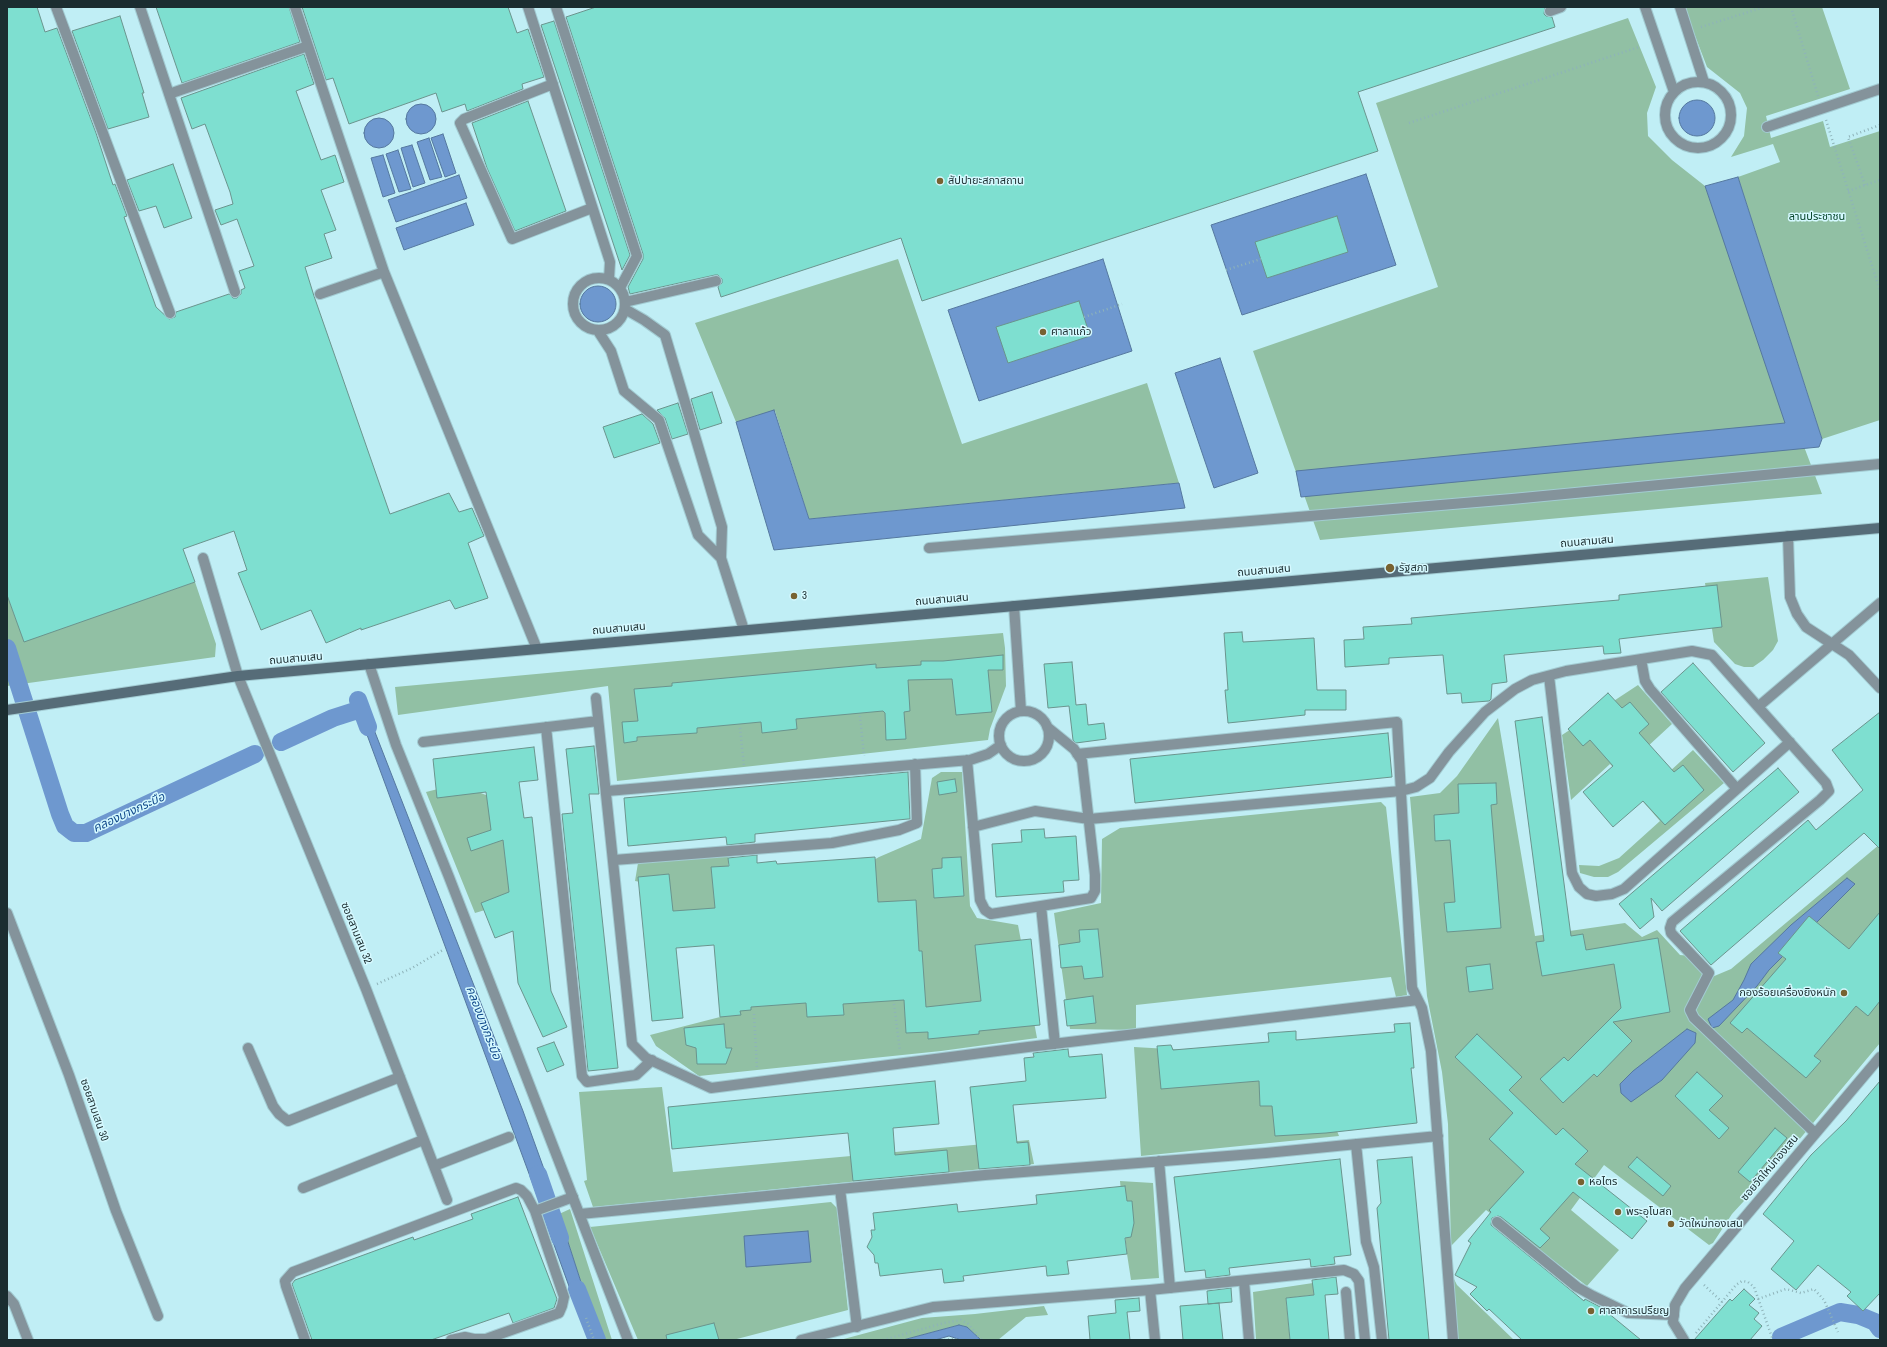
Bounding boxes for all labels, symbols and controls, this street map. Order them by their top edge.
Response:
place label: สัปปายะสภาสถาน [948,174,1024,188]
marker: สัปปายะสภาสถาน [935,176,945,186]
park label: ลานประชาชน [1789,210,1845,224]
place label: ศาลาแก้ว [1051,325,1091,339]
marker: ศาลาแก้ว [1038,327,1048,337]
street label: ถนนสามเสน [1560,533,1614,551]
place label: รัฐสภา [1399,561,1428,575]
street label: ถนนสามเสน [1237,562,1291,580]
marker: รัฐสภา [1384,562,1396,574]
place label: 3 [802,589,807,603]
marker: 3 [789,591,799,601]
street label: ถนนสามเสน [915,591,969,609]
street label: ถนนสามเสน [592,620,646,638]
street label: ถนนสามเสน [269,650,323,668]
water label: คลองบางกระบือ [91,790,167,836]
street label: ซอยสามเสน 32 [338,900,374,966]
water label: คลองบางกระบือ [462,984,504,1062]
place label: กองร้อยเครื่องยิงหนัก [1739,986,1836,1000]
marker: กองร้อยเครื่องยิงหนัก [1839,988,1849,998]
street label: ซอยสามเสน 30 [77,1077,111,1143]
street label: ซอยวัดใหม่ทองเสน [1738,1132,1802,1204]
place label: หอไตร [1589,1175,1617,1189]
marker: หอไตร [1576,1177,1586,1187]
place label: พระอุโบสถ [1626,1205,1672,1219]
marker: พระอุโบสถ [1613,1207,1623,1217]
place label: วัดใหม่ทองเสน [1679,1217,1743,1231]
marker: วัดใหม่ทองเสน [1666,1219,1676,1229]
place label: ศาลาการเปรียญ [1599,1304,1669,1318]
marker: ศาลาการเปรียญ [1586,1306,1596,1316]

